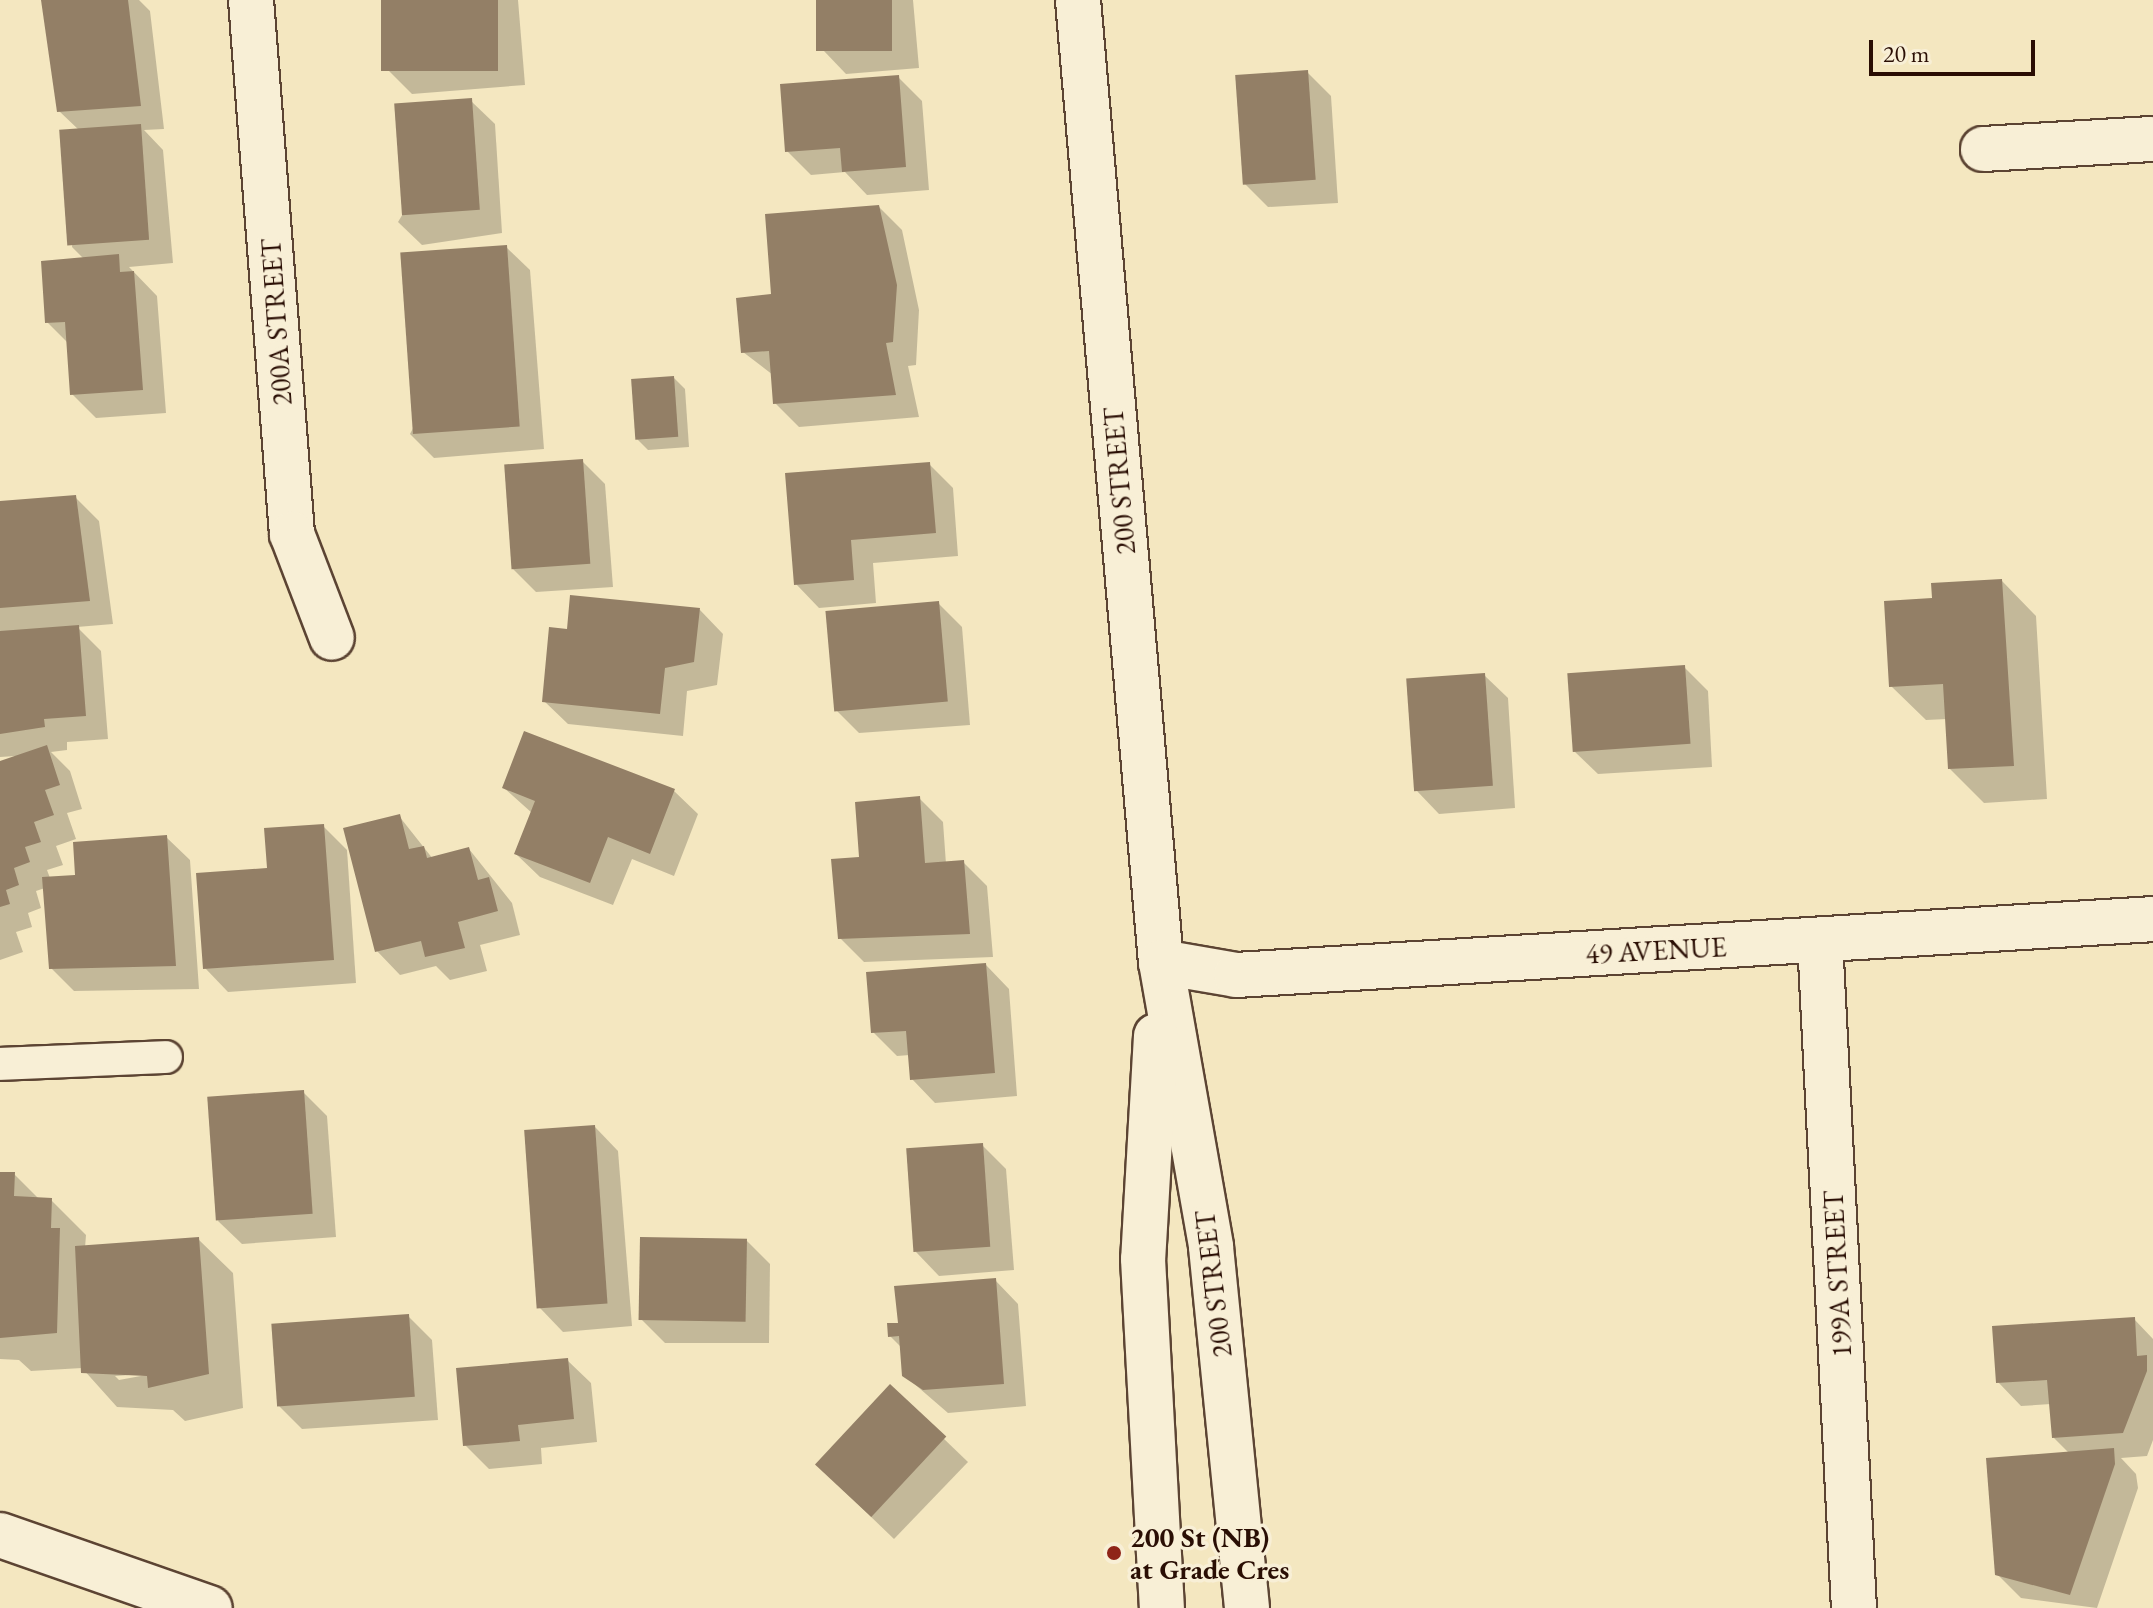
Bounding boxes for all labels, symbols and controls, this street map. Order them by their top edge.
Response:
scale bar [1873,24,2039,74]
text: 20 m [1883,38,1930,69]
street label: 200A STREET [253,237,299,407]
street label: 200 STREET [1096,406,1142,556]
street label: 49 AVENUE [1585,930,1727,970]
street label: 199A STREET [1816,1190,1858,1358]
street label: 200 STREET [1187,1209,1239,1359]
place label: 200 St (NB) at Grade Cres [1130,1520,1289,1586]
marker: 200 St (NB) at Grade Cres [1105,1544,1123,1562]

